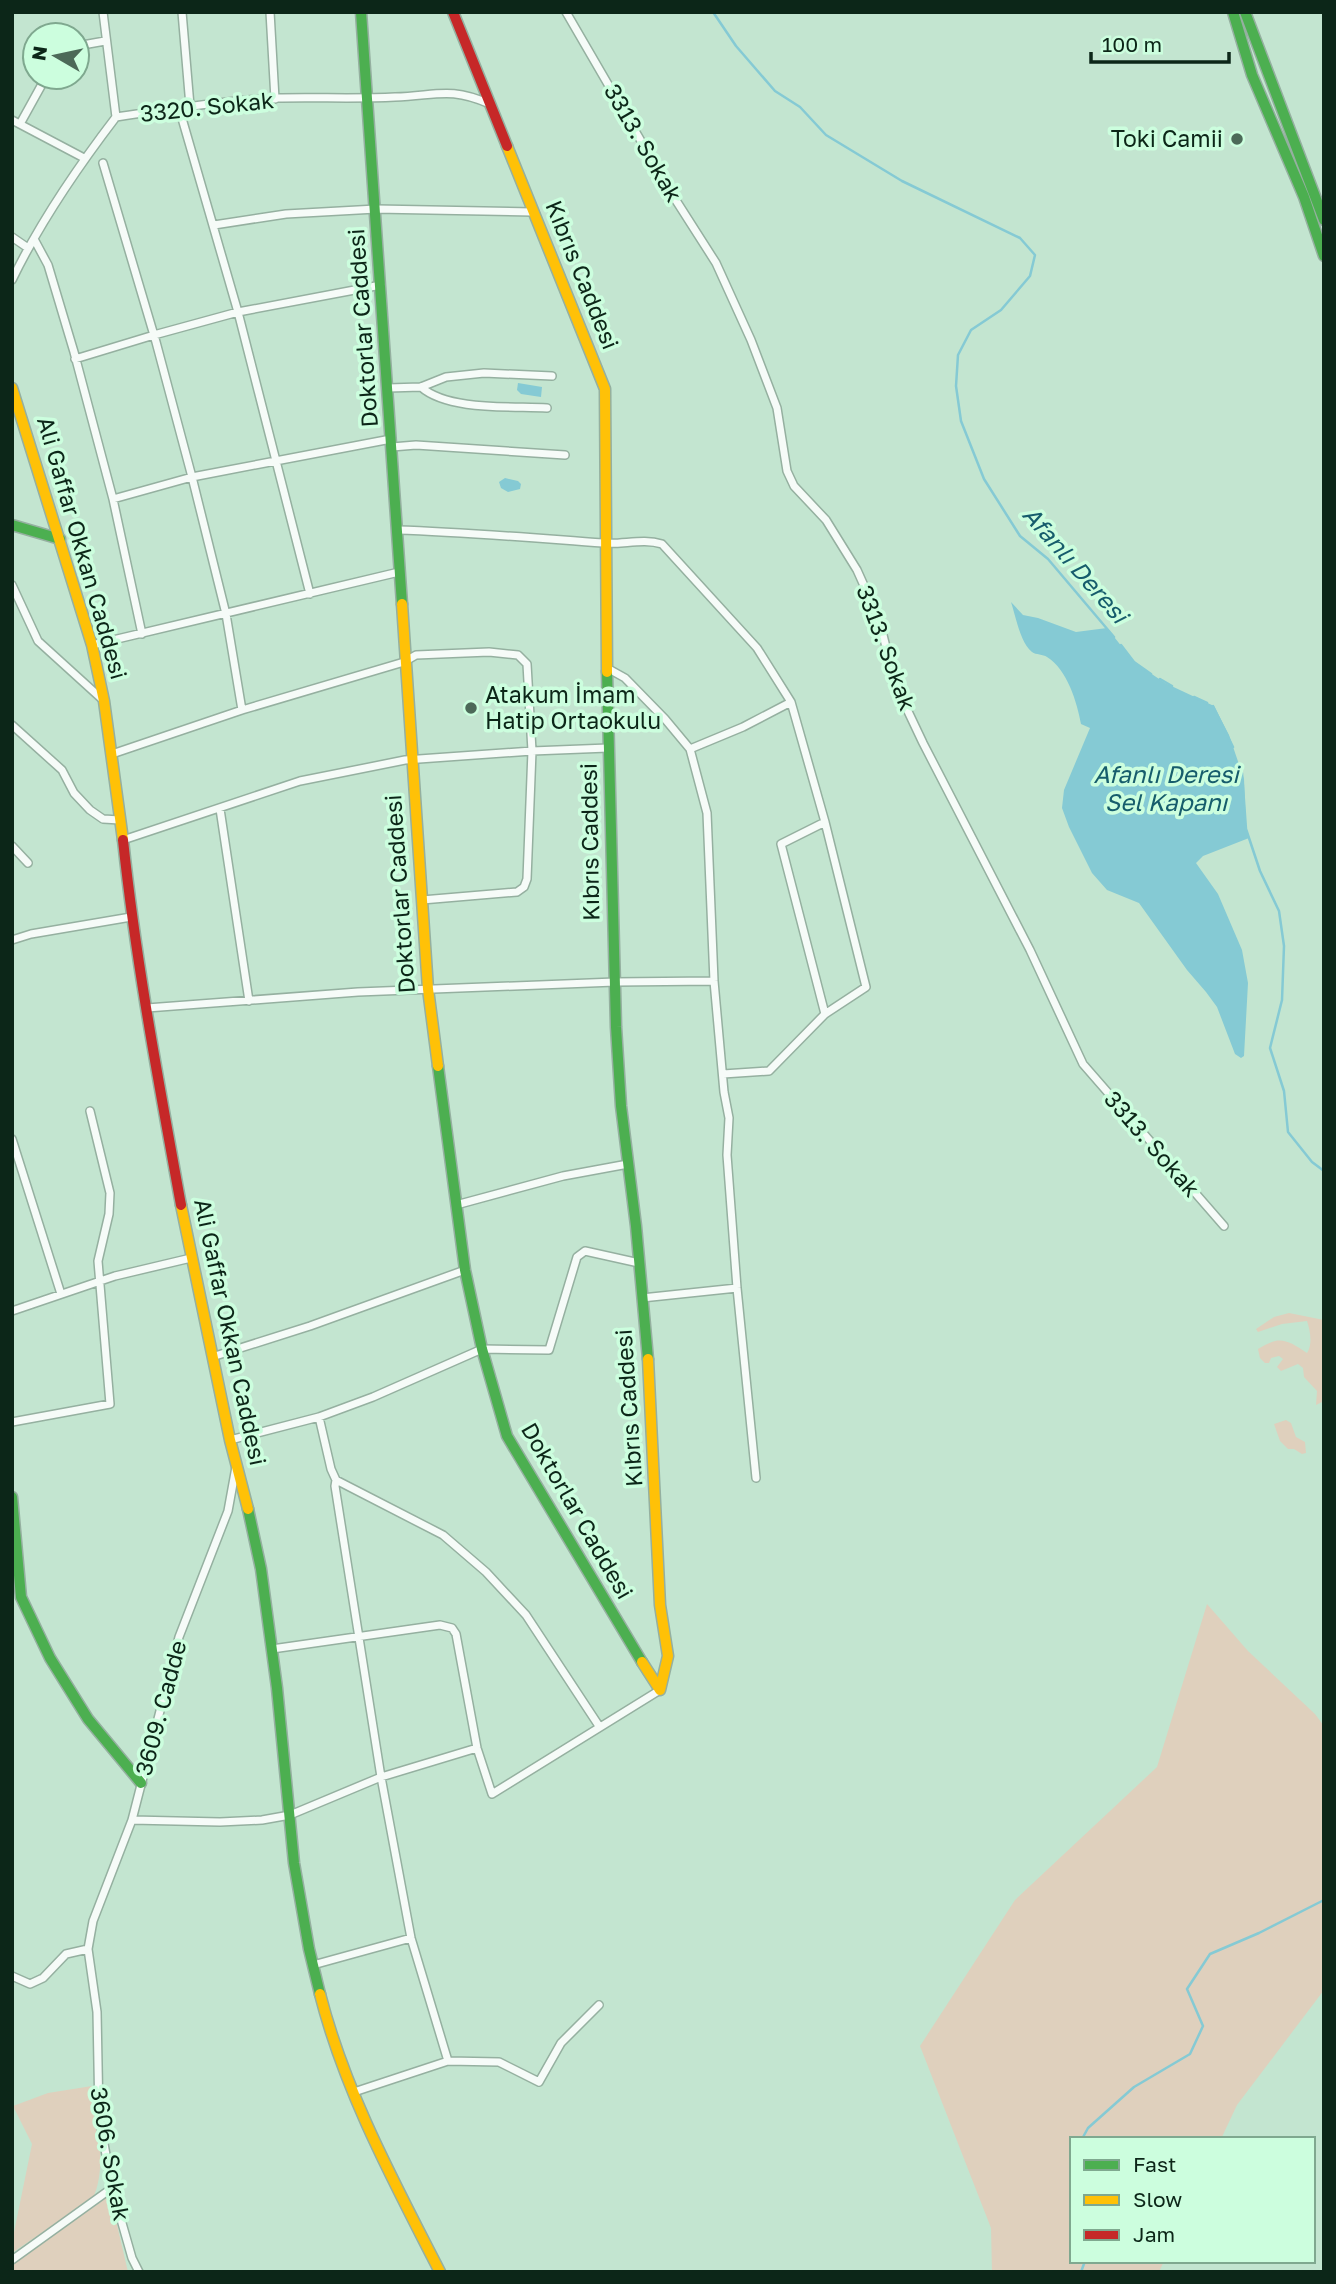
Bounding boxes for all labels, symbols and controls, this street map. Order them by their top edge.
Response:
north arrow [21,21,91,91]
scale bar [1091,21,1229,65]
text: 100 m [1102,31,1162,57]
text: N [26,44,51,62]
street label: 3313. Sokak [599,79,689,206]
street label: 3320. Sokak [139,85,275,127]
place label: Toki Camii [1111,124,1223,152]
marker: Toki Camii [1229,131,1245,147]
street label: Kıbrıs Caddesi [540,196,625,353]
street label: Doktorlar Caddesi [341,228,383,428]
street label: Ali Gaffar Okkan Caddesi [32,413,134,682]
water label: Afanlı Deresi [1018,500,1136,630]
street label: 3313. Sokak [851,581,923,714]
place label: Atakum İmam Hatip Ortaokulu [485,680,661,734]
marker: Atakum İmam Hatip Ortaokulu [463,700,479,716]
water label: Afanlı Deresi Sel Kapanı [1093,759,1241,816]
street label: Kıbrıs Caddesi [574,763,604,921]
street label: Doktorlar Caddesi [378,794,420,994]
street label: 3313. Sokak [1099,1085,1206,1202]
street label: Ali Gaffar Okkan Caddesi [189,1196,273,1468]
street label: Kıbrıs Caddesi [609,1328,647,1488]
street label: Doktorlar Caddesi [516,1417,640,1604]
street label: 3609. Cadde [129,1637,191,1778]
street label: 3606. Sokak [85,2085,137,2223]
legend [1070,2137,1315,2263]
text: Fast [1133,2151,1176,2177]
text: Slow [1133,2186,1182,2212]
text: Jam [1133,2221,1175,2247]

